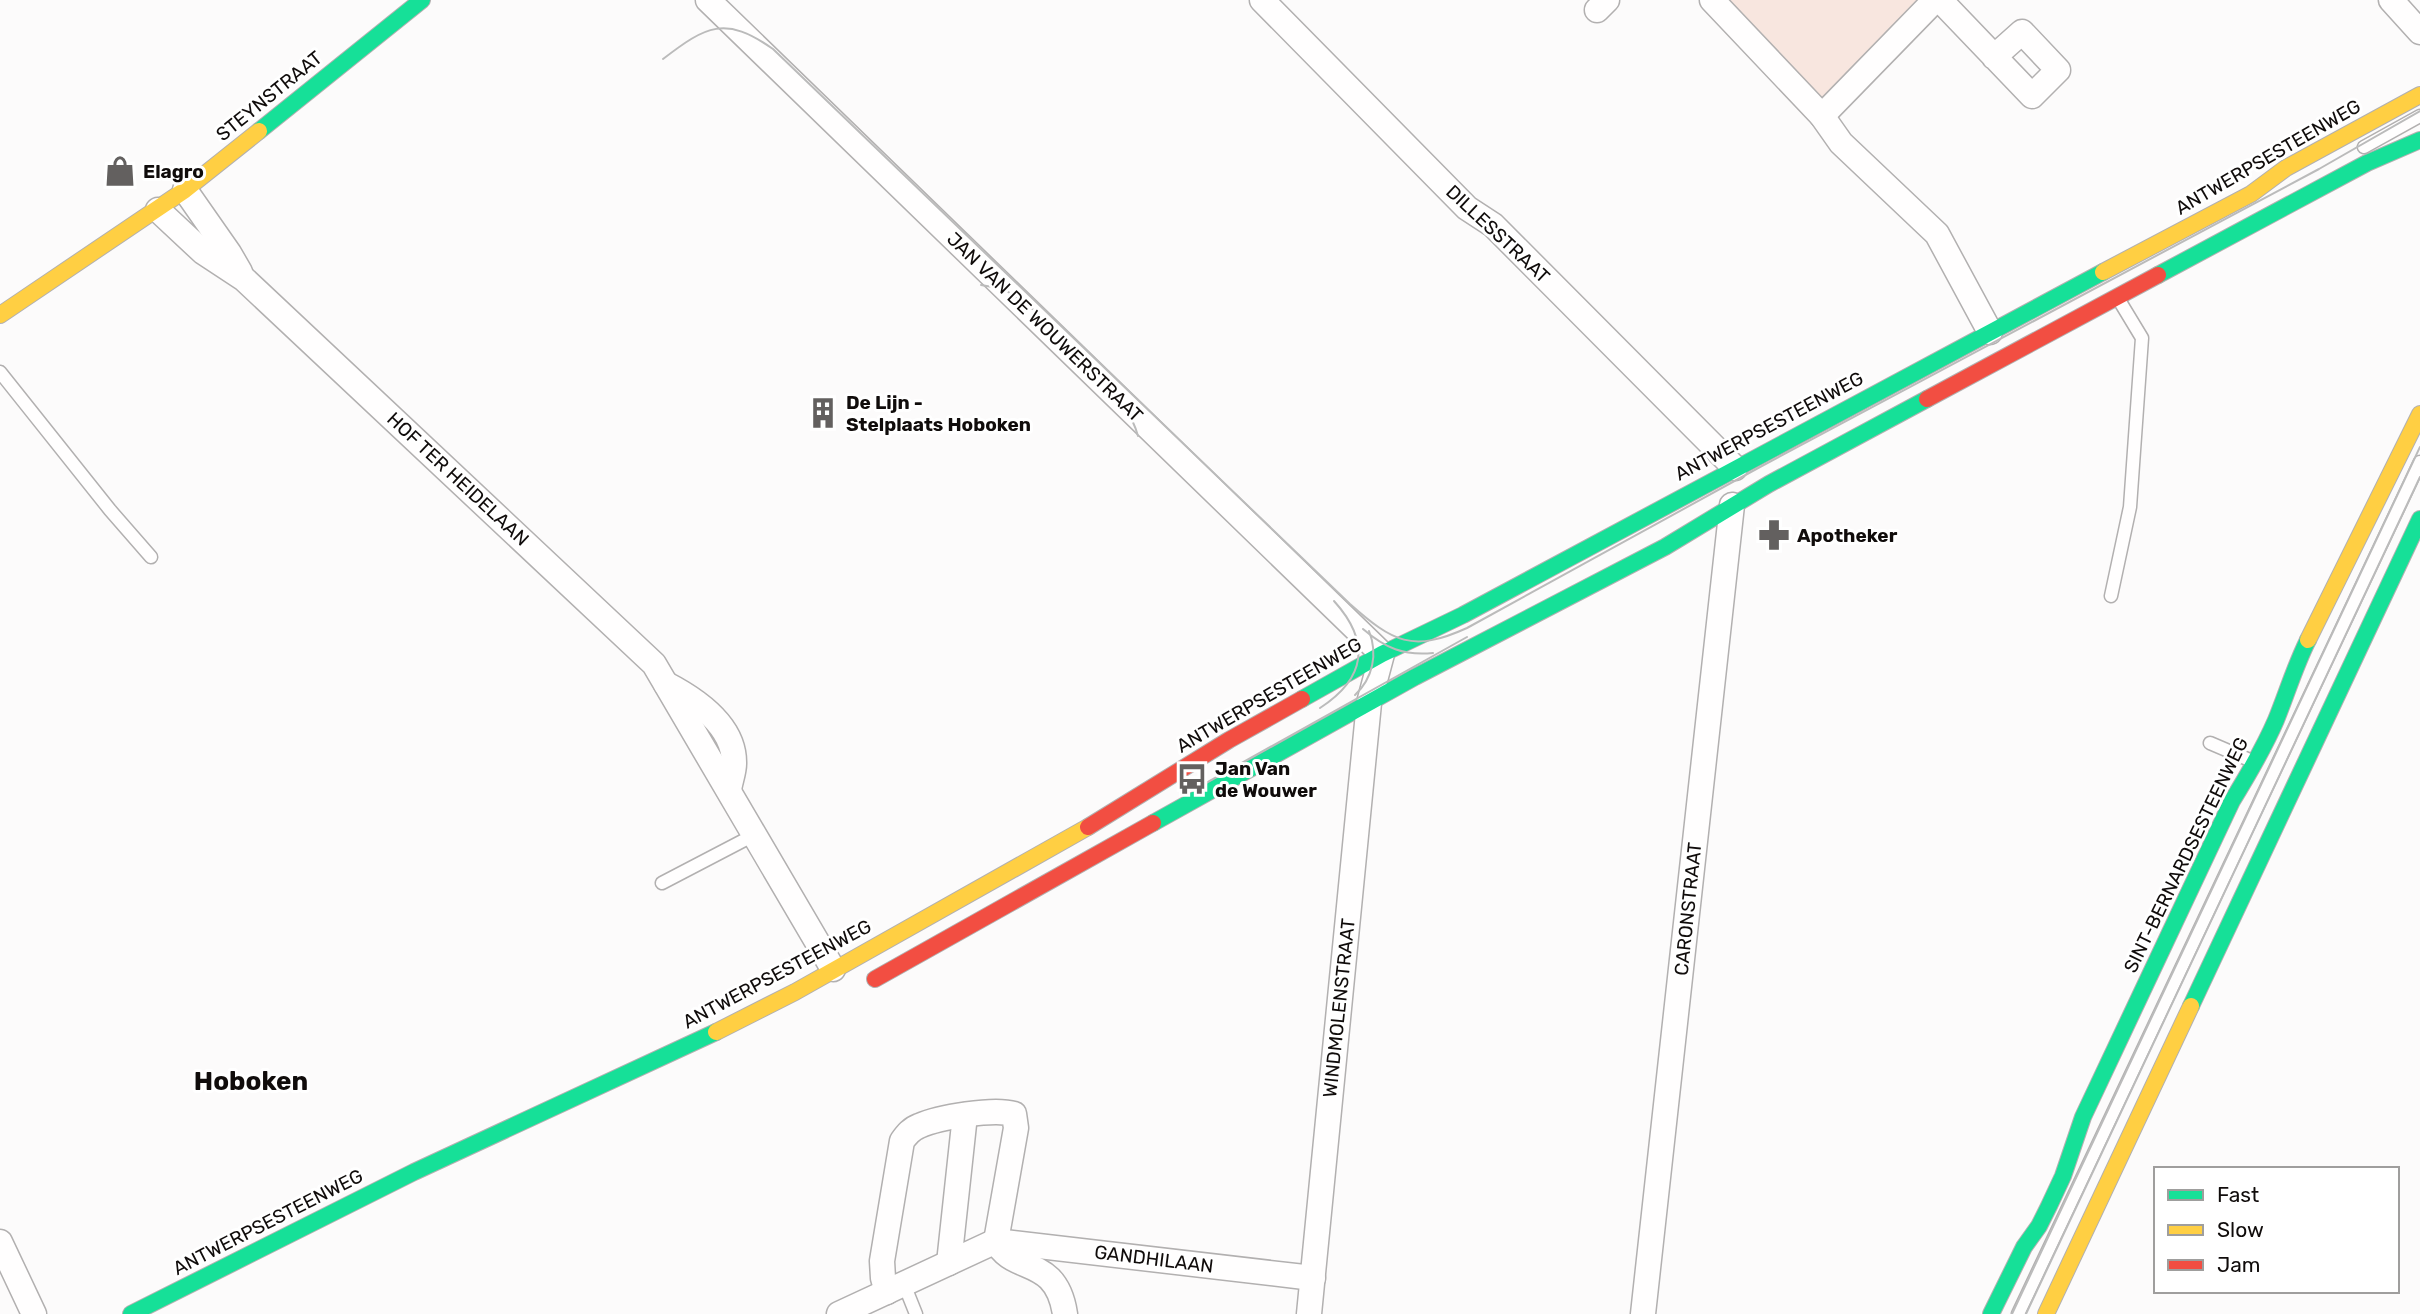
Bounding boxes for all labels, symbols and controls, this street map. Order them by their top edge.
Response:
street label: STEYNSTRAAT [211,46,327,146]
street label: ANTWERPSESTEENWEG [2171,95,2365,219]
shop icon: Elagro [103,154,137,188]
place label: Elagro [143,160,204,183]
street label: DILLESSTRAAT [1441,180,1555,288]
street label: JAN VAN DE WOUWERSTRAAT [942,227,1148,427]
street label: ANTWERPSESTEENWEG [1671,367,1867,485]
place label: De Lijn - Stelplaats Hoboken [846,391,1031,436]
building icon: De Lijn - Stelplaats Hoboken [806,396,840,430]
street label: HOF TER HEIDELAAN [382,407,534,551]
pharmacy icon: Apotheker [1757,518,1791,552]
place label: Apotheker [1797,524,1898,547]
street label: ANTWERPSESTEENWEG [1172,633,1366,757]
street label: SINT-BERNARDSESTEENWEG [2119,734,2253,976]
place label: Jan Van de Wouwer [1215,757,1317,802]
bus stop icon: Jan Van de Wouwer [1175,762,1209,796]
street label: CARONSTRAAT [1670,841,1706,977]
street label: ANTWERPSESTEENWEG [679,915,875,1033]
street label: WINDMOLENSTRAAT [1318,917,1360,1099]
district label: Hoboken [194,1066,308,1097]
street label: ANTWERPSESTEENWEG [169,1164,367,1280]
legend [2154,1167,2399,1293]
text: Fast [2217,1182,2259,1207]
text: Slow [2217,1217,2264,1242]
street label: GANDHILAAN [1093,1240,1215,1278]
text: Jam [2217,1252,2261,1277]

